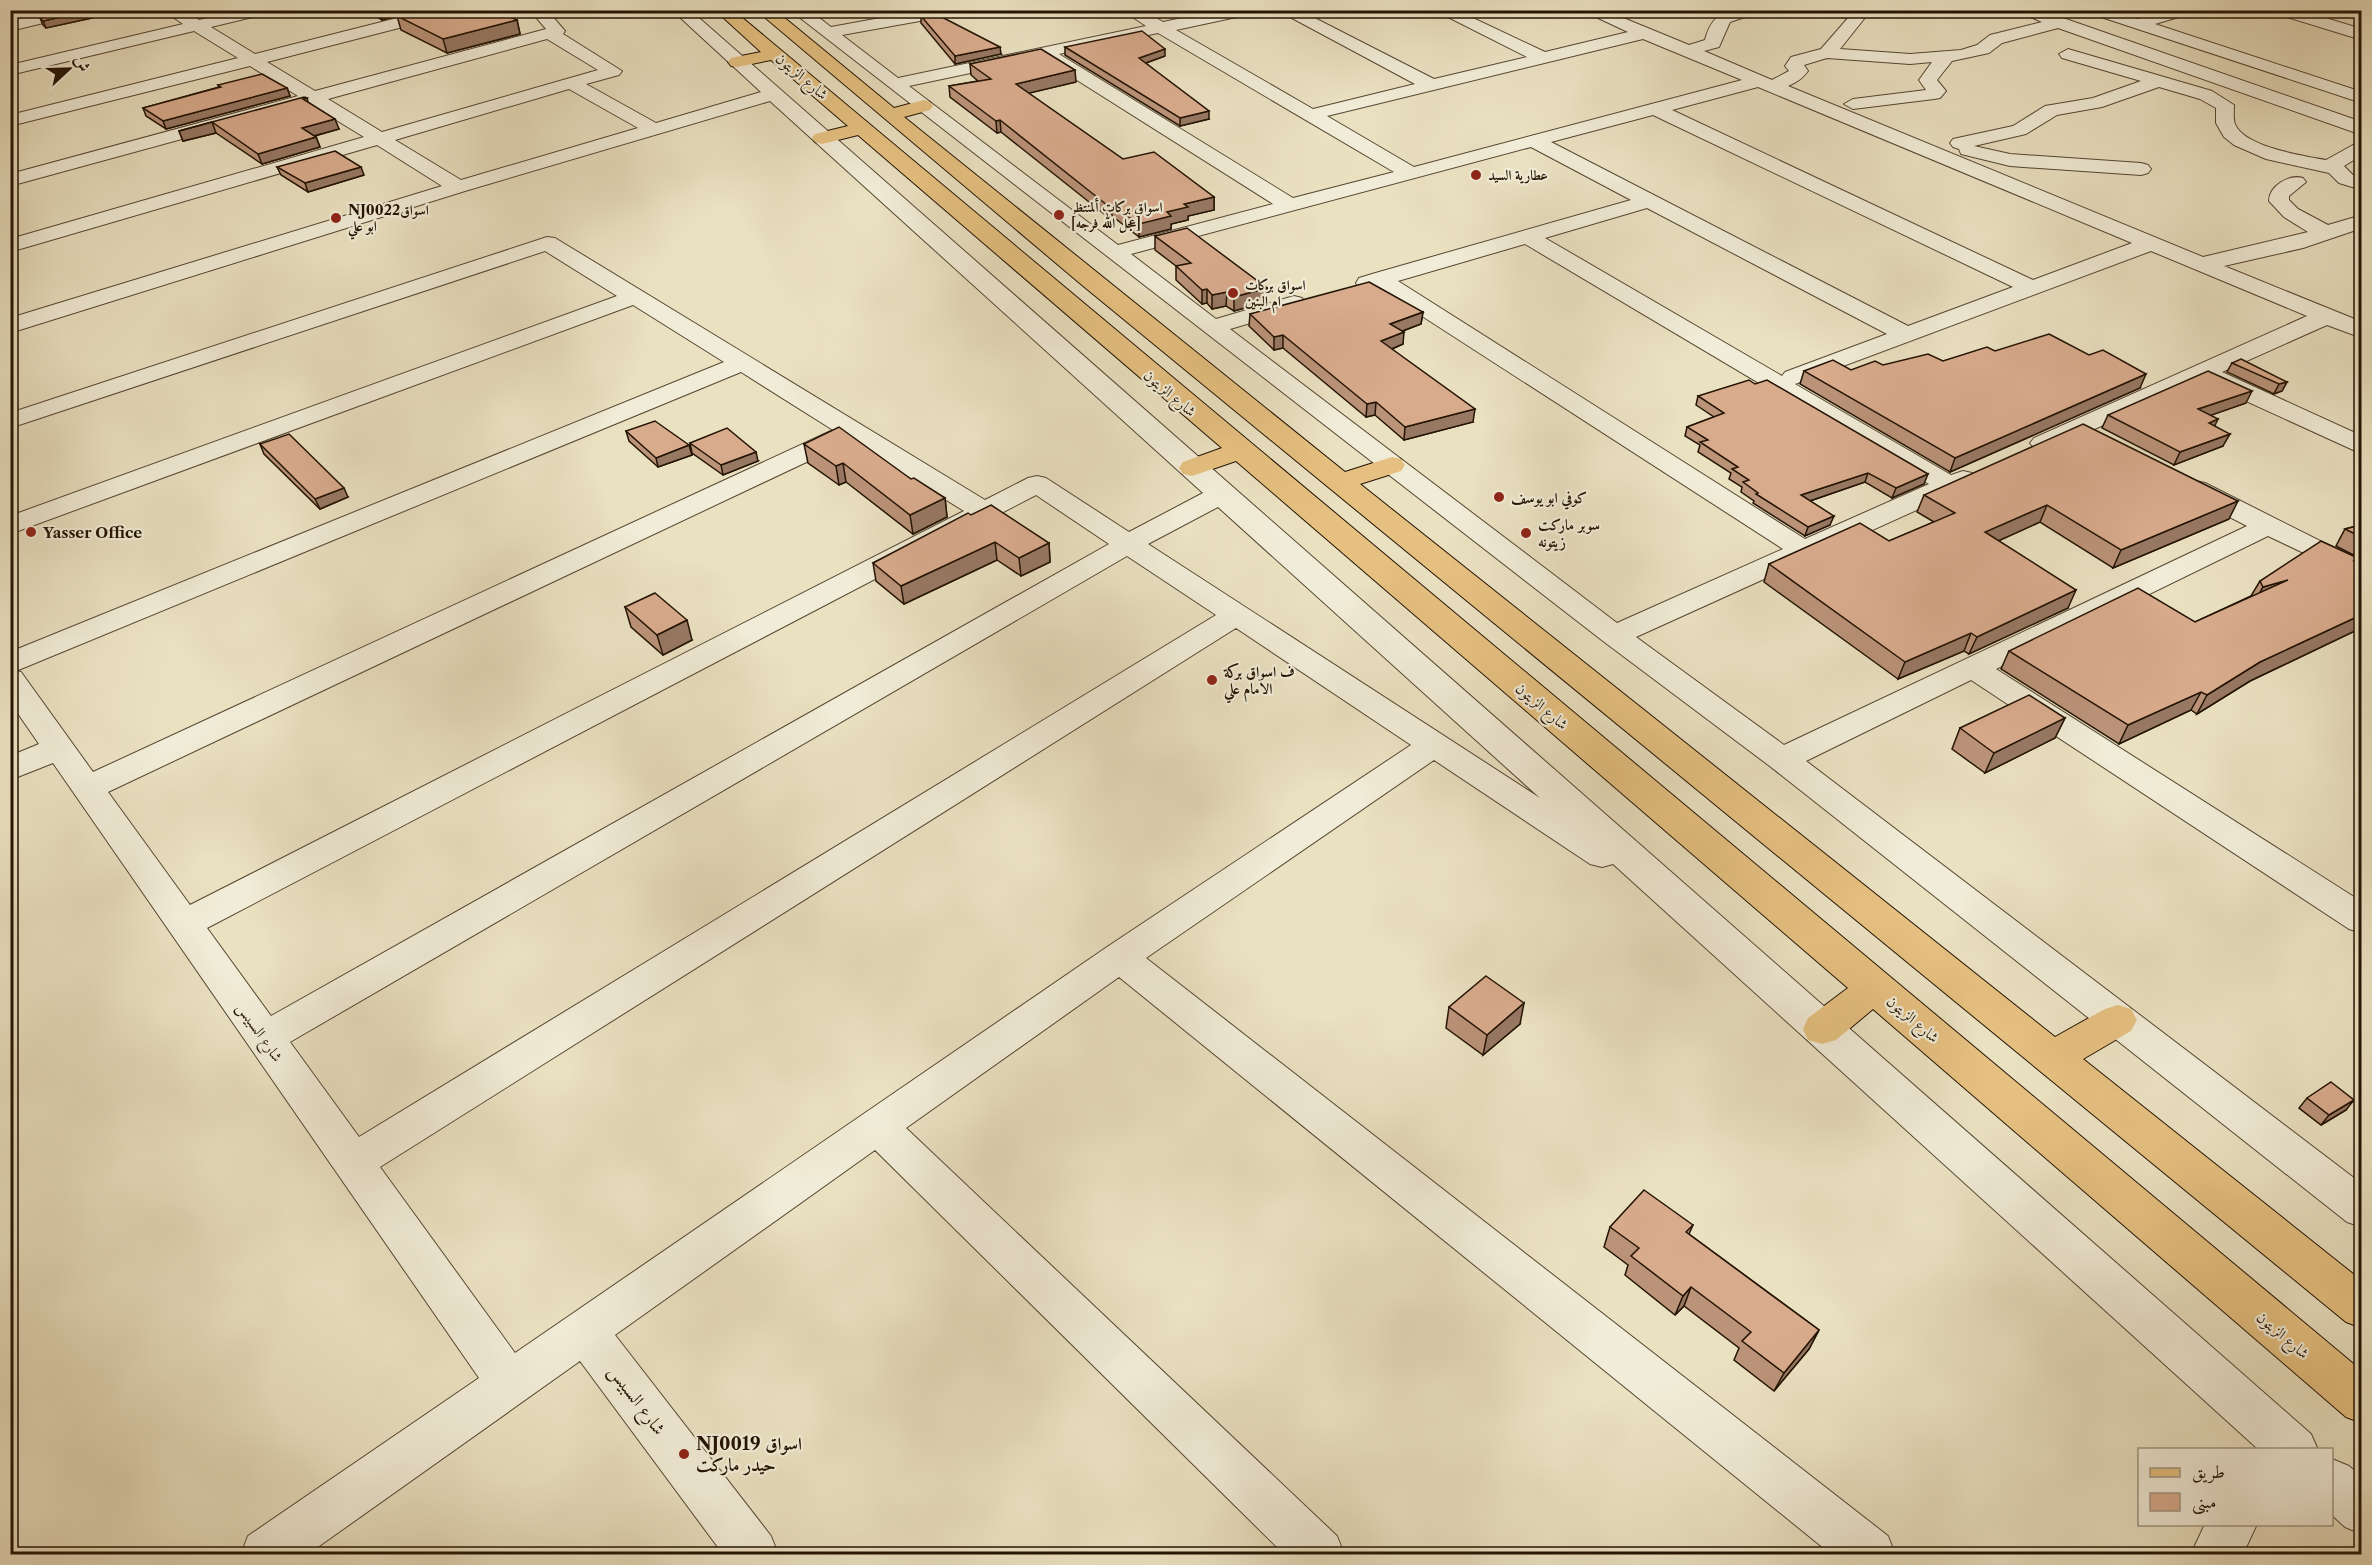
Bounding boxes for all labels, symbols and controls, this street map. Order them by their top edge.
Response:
north arrow [39,39,99,99]
street label: شارع الزيتون [769,49,832,107]
text: ش [71,52,95,74]
place label: عطارية السيد [1488,166,1548,184]
marker: عطارية السيد [1469,168,1483,182]
place label: اسواق بركات ألمنتظر [عجل الله فرجه] [1069,197,1163,233]
place label: NJ0022اسواق ابو علي [347,201,429,240]
marker: اسواق بركات ألمنتظر [عجل الله فرجه] [1052,208,1066,222]
marker: NJ0022اسواق ابو علي [329,211,343,225]
place label: اسواق بركات ام البنين [1245,276,1306,314]
marker: اسواق بركات ام البنين [1226,286,1240,300]
street label: شارع الزيتون [1137,366,1200,424]
place label: كوفي ابو يوسف [1511,488,1587,510]
marker: كوفي ابو يوسف [1492,490,1506,504]
place label: سوبر ماركت زيتونه [1538,515,1600,552]
place label: Yasser Office [42,523,142,542]
marker: Yasser Office [24,525,38,539]
marker: سوبر ماركت زيتونه [1519,526,1533,540]
place label: ف اسواق بركة الامام علي [1223,662,1295,704]
marker: ف اسواق بركة الامام علي [1205,673,1219,687]
street label: شارع الزيتون [1509,679,1572,737]
street label: شارع الزيتون [1880,992,1943,1050]
street label: شارع السبيس [229,999,287,1068]
street label: شارع الزيتون [2250,1308,2313,1366]
street label: شارع السبيس [600,1361,670,1442]
place label: NJ0019 اسواق حيدر ماركت [696,1433,802,1476]
marker: NJ0019 اسواق حيدر ماركت [677,1447,691,1461]
legend [2138,1448,2333,1526]
text: طريق [2192,1461,2225,1484]
text: مبنى [2192,1491,2217,1515]

